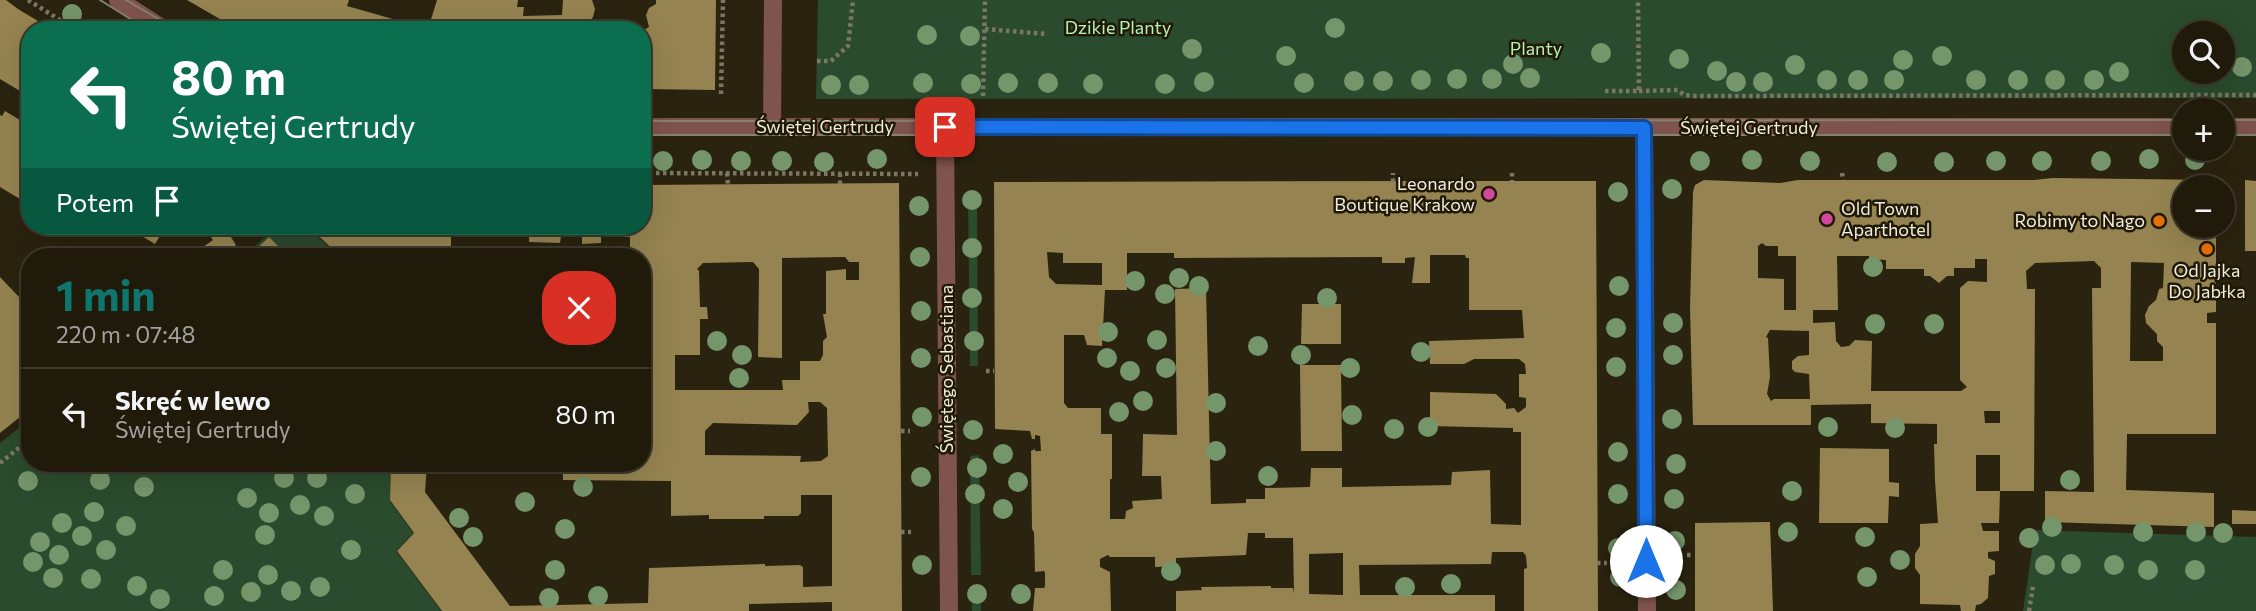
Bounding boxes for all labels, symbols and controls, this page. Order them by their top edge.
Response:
park label: Dzikie Planty [1065,16,1171,38]
map controls [2172,21,2235,238]
button: search [2172,21,2235,84]
park label: Planty [1510,37,1562,59]
text: 80 m [171,45,286,105]
icon: left [56,49,147,140]
pin [915,97,975,157]
button: + [2172,98,2235,161]
text: Świętej Gertrudy [171,105,416,145]
icon: arrive [926,108,964,146]
street label: Świętej Gertrudy [756,115,894,137]
street label: Świętej Gertrudy [1680,116,1818,138]
place label: Leonardo Boutique Krakow [1334,172,1475,215]
button: − [2172,175,2235,238]
icon: arrive [148,182,186,220]
text: Potem [56,186,134,217]
marker: Leonardo Boutique Krakow [1481,186,1497,202]
place label: Old Town Aparthotel [1841,197,1930,240]
place label: Robimy to Nago [2014,209,2145,231]
marker: Old Town Aparthotel [1819,211,1835,227]
marker: Robimy to Nago [2151,213,2167,229]
marker: Od Jajka Do Jabłka [2199,241,2215,257]
place label: Od Jajka Do Jabłka [2168,259,2246,302]
text: 1 min [56,268,156,320]
button: close [542,271,616,345]
street label: Świętego Sebastiana [935,285,957,453]
text: 220 m · 07:48 [56,320,195,348]
text: Skręć w lewo [115,384,271,415]
icon: left [56,395,94,433]
text: 80 m [556,398,616,429]
text: Świętej Gertrudy [115,415,291,443]
position arrow [1609,524,1683,598]

